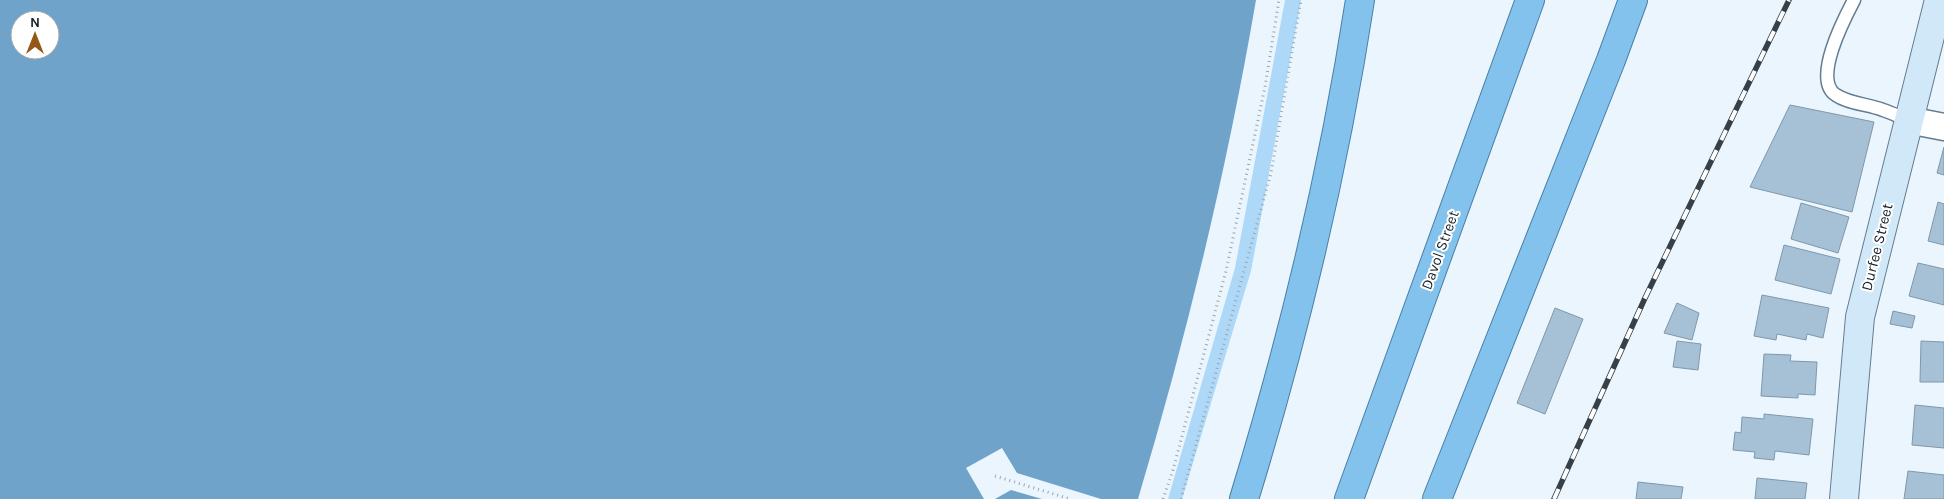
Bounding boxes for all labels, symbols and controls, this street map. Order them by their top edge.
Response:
north arrow [10,10,60,60]
text: N [30,14,40,31]
street label: Durfee Street [1857,201,1897,293]
street label: Davol Street [1417,208,1463,292]

